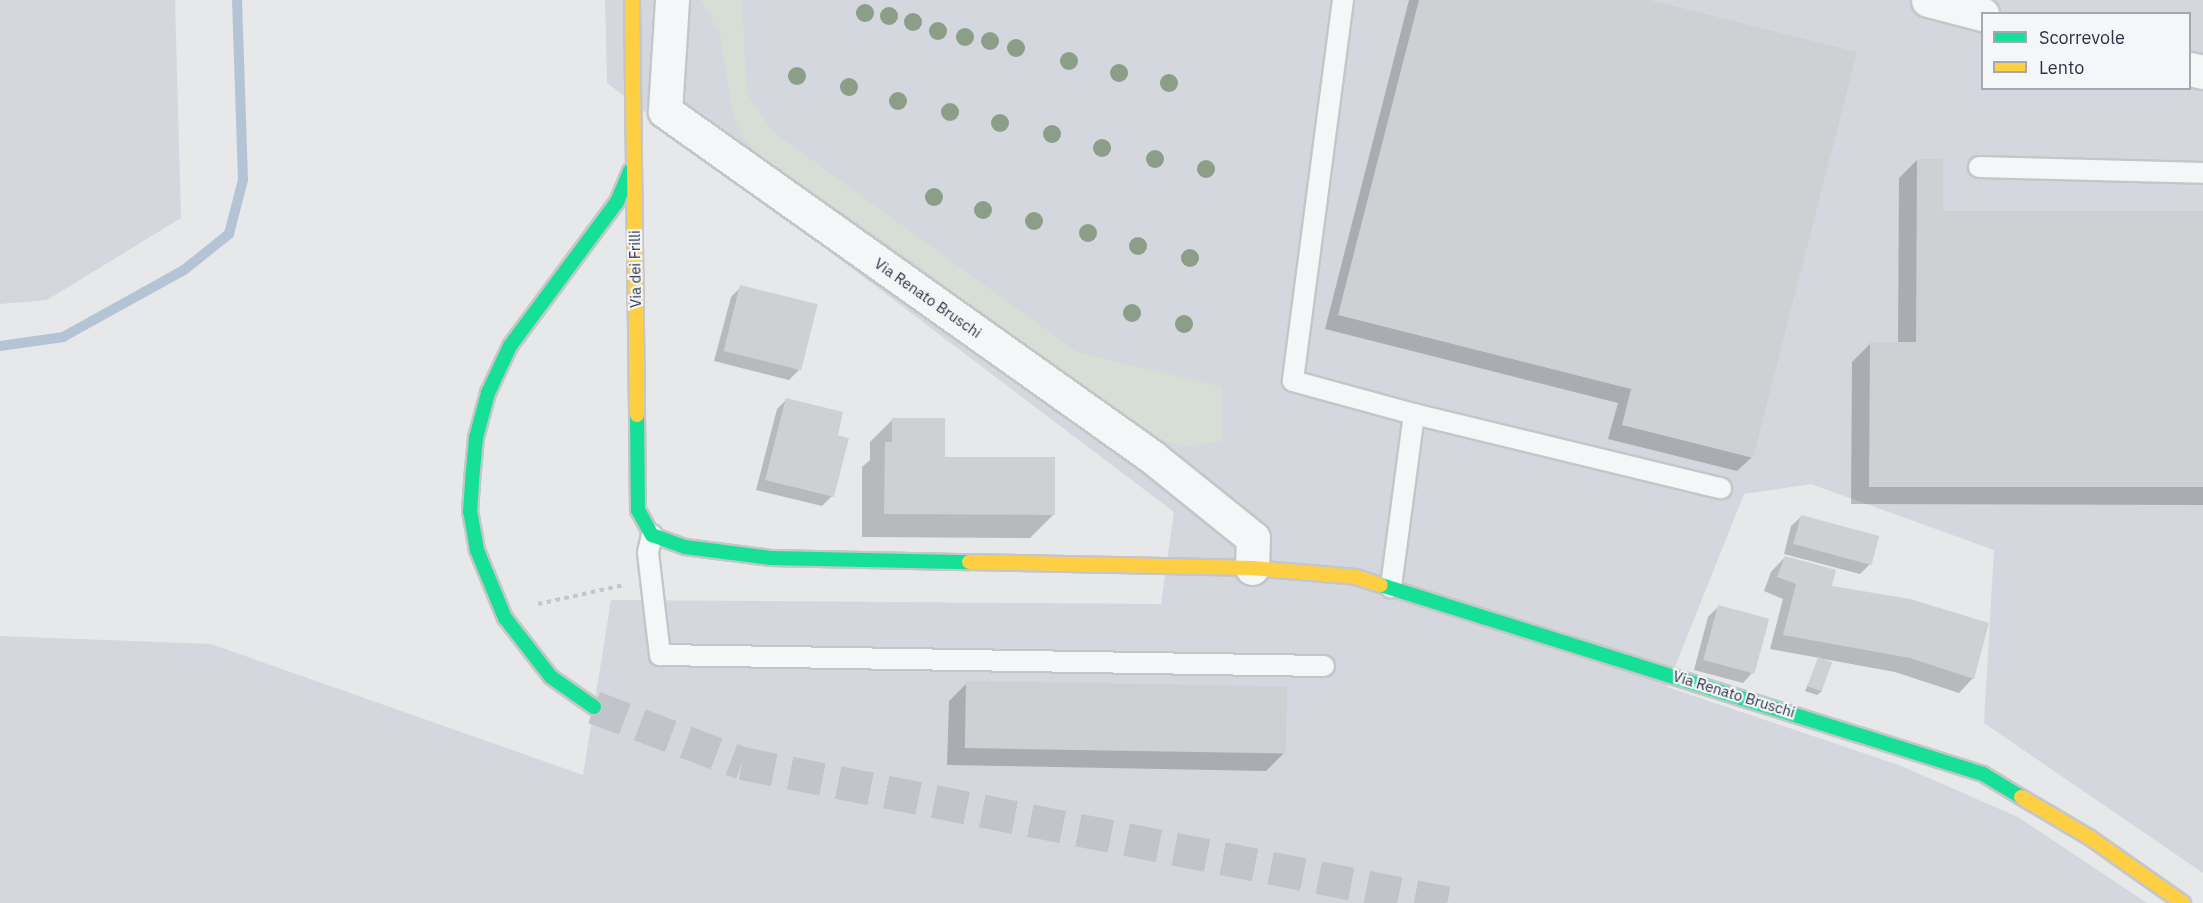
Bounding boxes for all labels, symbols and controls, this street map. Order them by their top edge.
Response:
legend [1981,12,2191,90]
text: Scorrevole [2039,26,2125,49]
text: Lento [2039,56,2084,79]
street label: Via dei Frilli [625,230,645,308]
street label: Via Renato Bruschi [871,254,985,342]
street label: Via Renato Bruschi [1671,667,1797,721]

